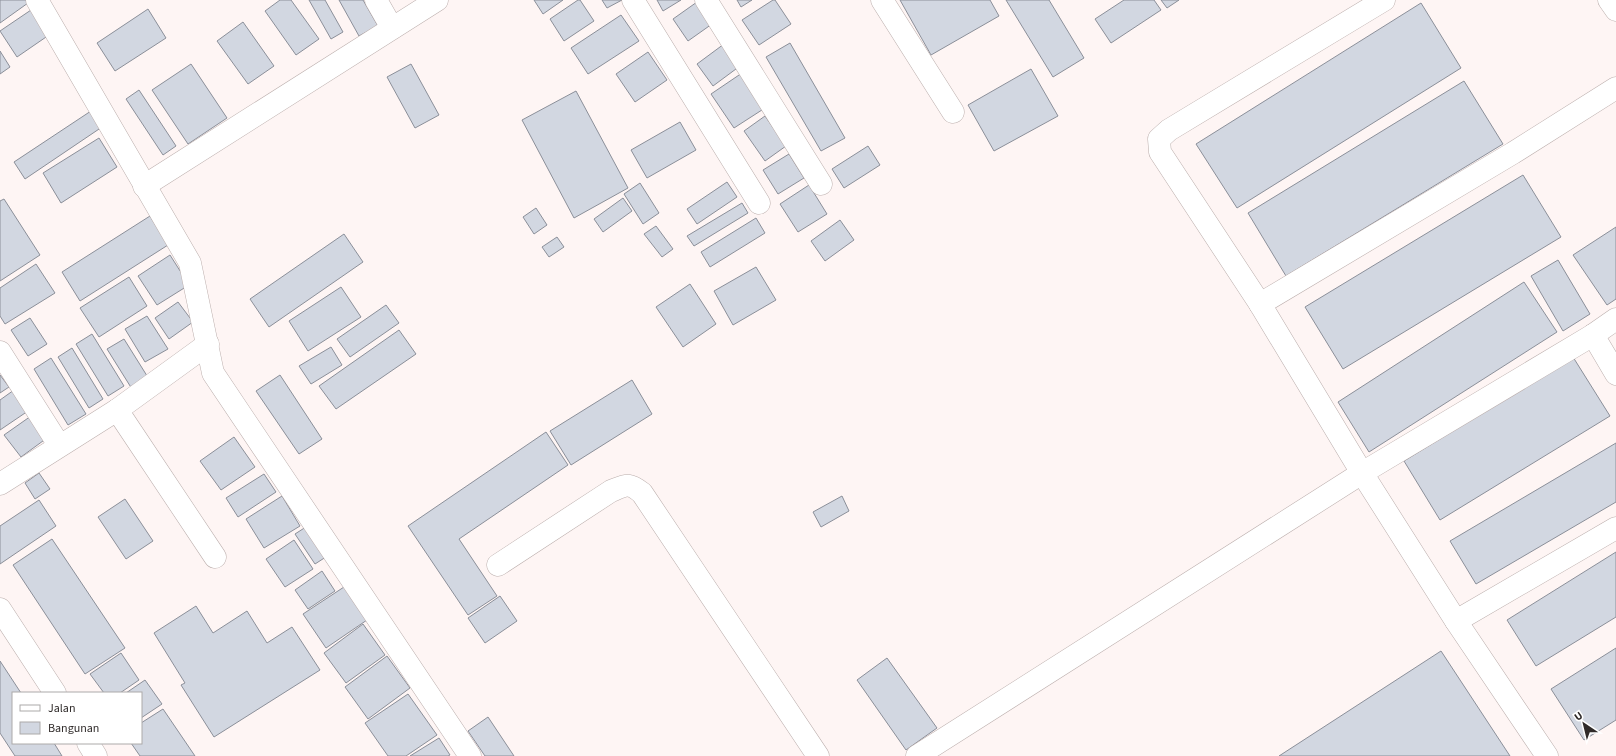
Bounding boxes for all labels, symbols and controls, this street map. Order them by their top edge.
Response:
legend [12,692,142,744]
text: Jalan [48,700,75,717]
north arrow [1564,704,1604,744]
text: U [1571,708,1586,724]
text: Bangunan [48,720,99,737]

